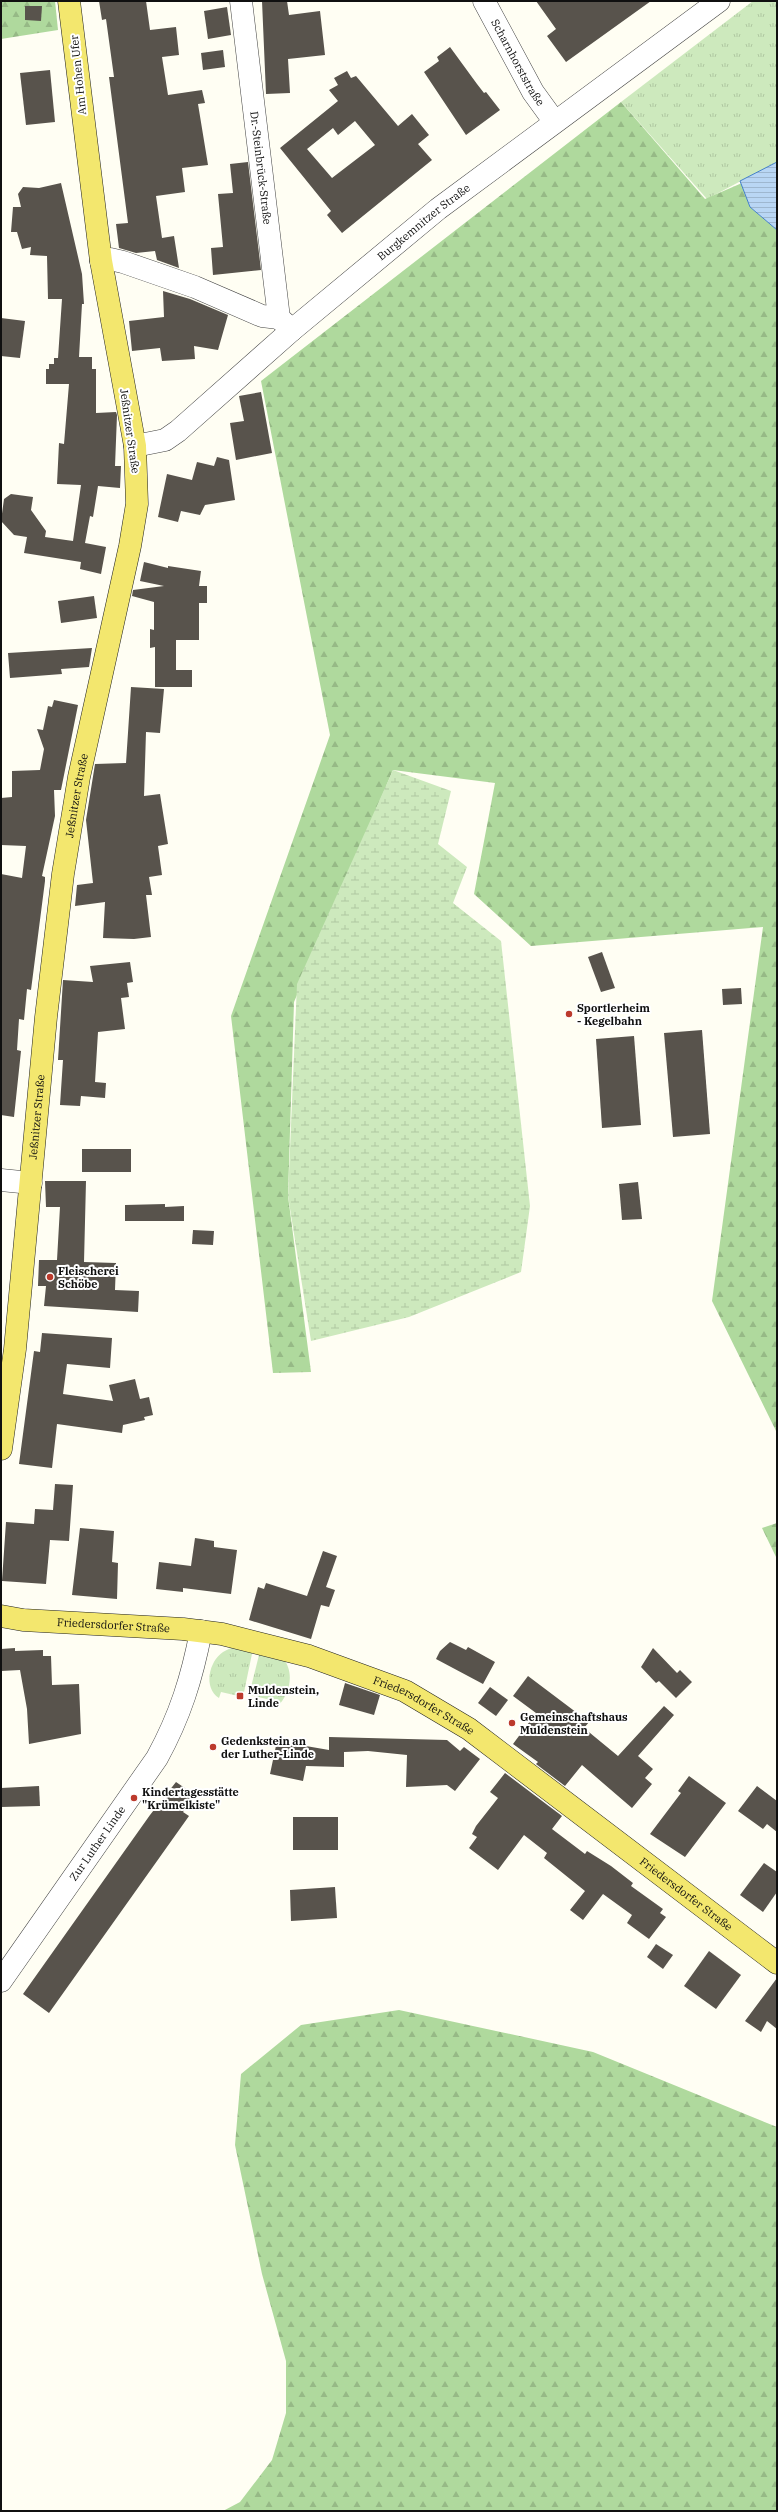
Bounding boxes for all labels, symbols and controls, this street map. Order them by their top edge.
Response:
street label: Scharnhorststraße [488,17,548,109]
street label: Am Hohen Ufer [67,34,89,116]
street label: Dr.-Steinbrück-Straße [247,110,275,225]
street label: Burgkemnitzer Straße [374,181,473,263]
street label: Jeßnitzer Straße [117,388,143,474]
street label: Jeßnitzer Straße [62,752,91,839]
place label: Sportlerheim - Kegelbahn [577,1001,650,1028]
marker: Sportlerheim - Kegelbahn [564,1009,574,1019]
street label: Jeßnitzer Straße [26,1074,48,1160]
place label: Fleischerei Schöbe [58,1264,119,1291]
marker: Fleischerei Schöbe [45,1272,55,1282]
street label: Friedersdorfer Straße [57,1615,170,1635]
street label: Friedersdorfer Straße [371,1673,477,1738]
place label: Muldenstein, Linde [248,1683,319,1710]
marker: Muldenstein, Linde [235,1691,245,1701]
place label: Gemeinschaftshaus Muldenstein [520,1710,628,1737]
marker: Gemeinschaftshaus Muldenstein [507,1718,517,1728]
place label: Gedenkstein an der Luther-Linde [221,1734,314,1761]
marker: Gedenkstein an der Luther-Linde [208,1742,218,1752]
place label: Kindertagesstätte "Krümelkiste" [142,1785,239,1812]
marker: Kindertagesstätte "Krümelkiste" [129,1793,139,1803]
street label: Zur Luther Linde [66,1803,128,1883]
street label: Friedersdorfer Straße [637,1854,735,1934]

